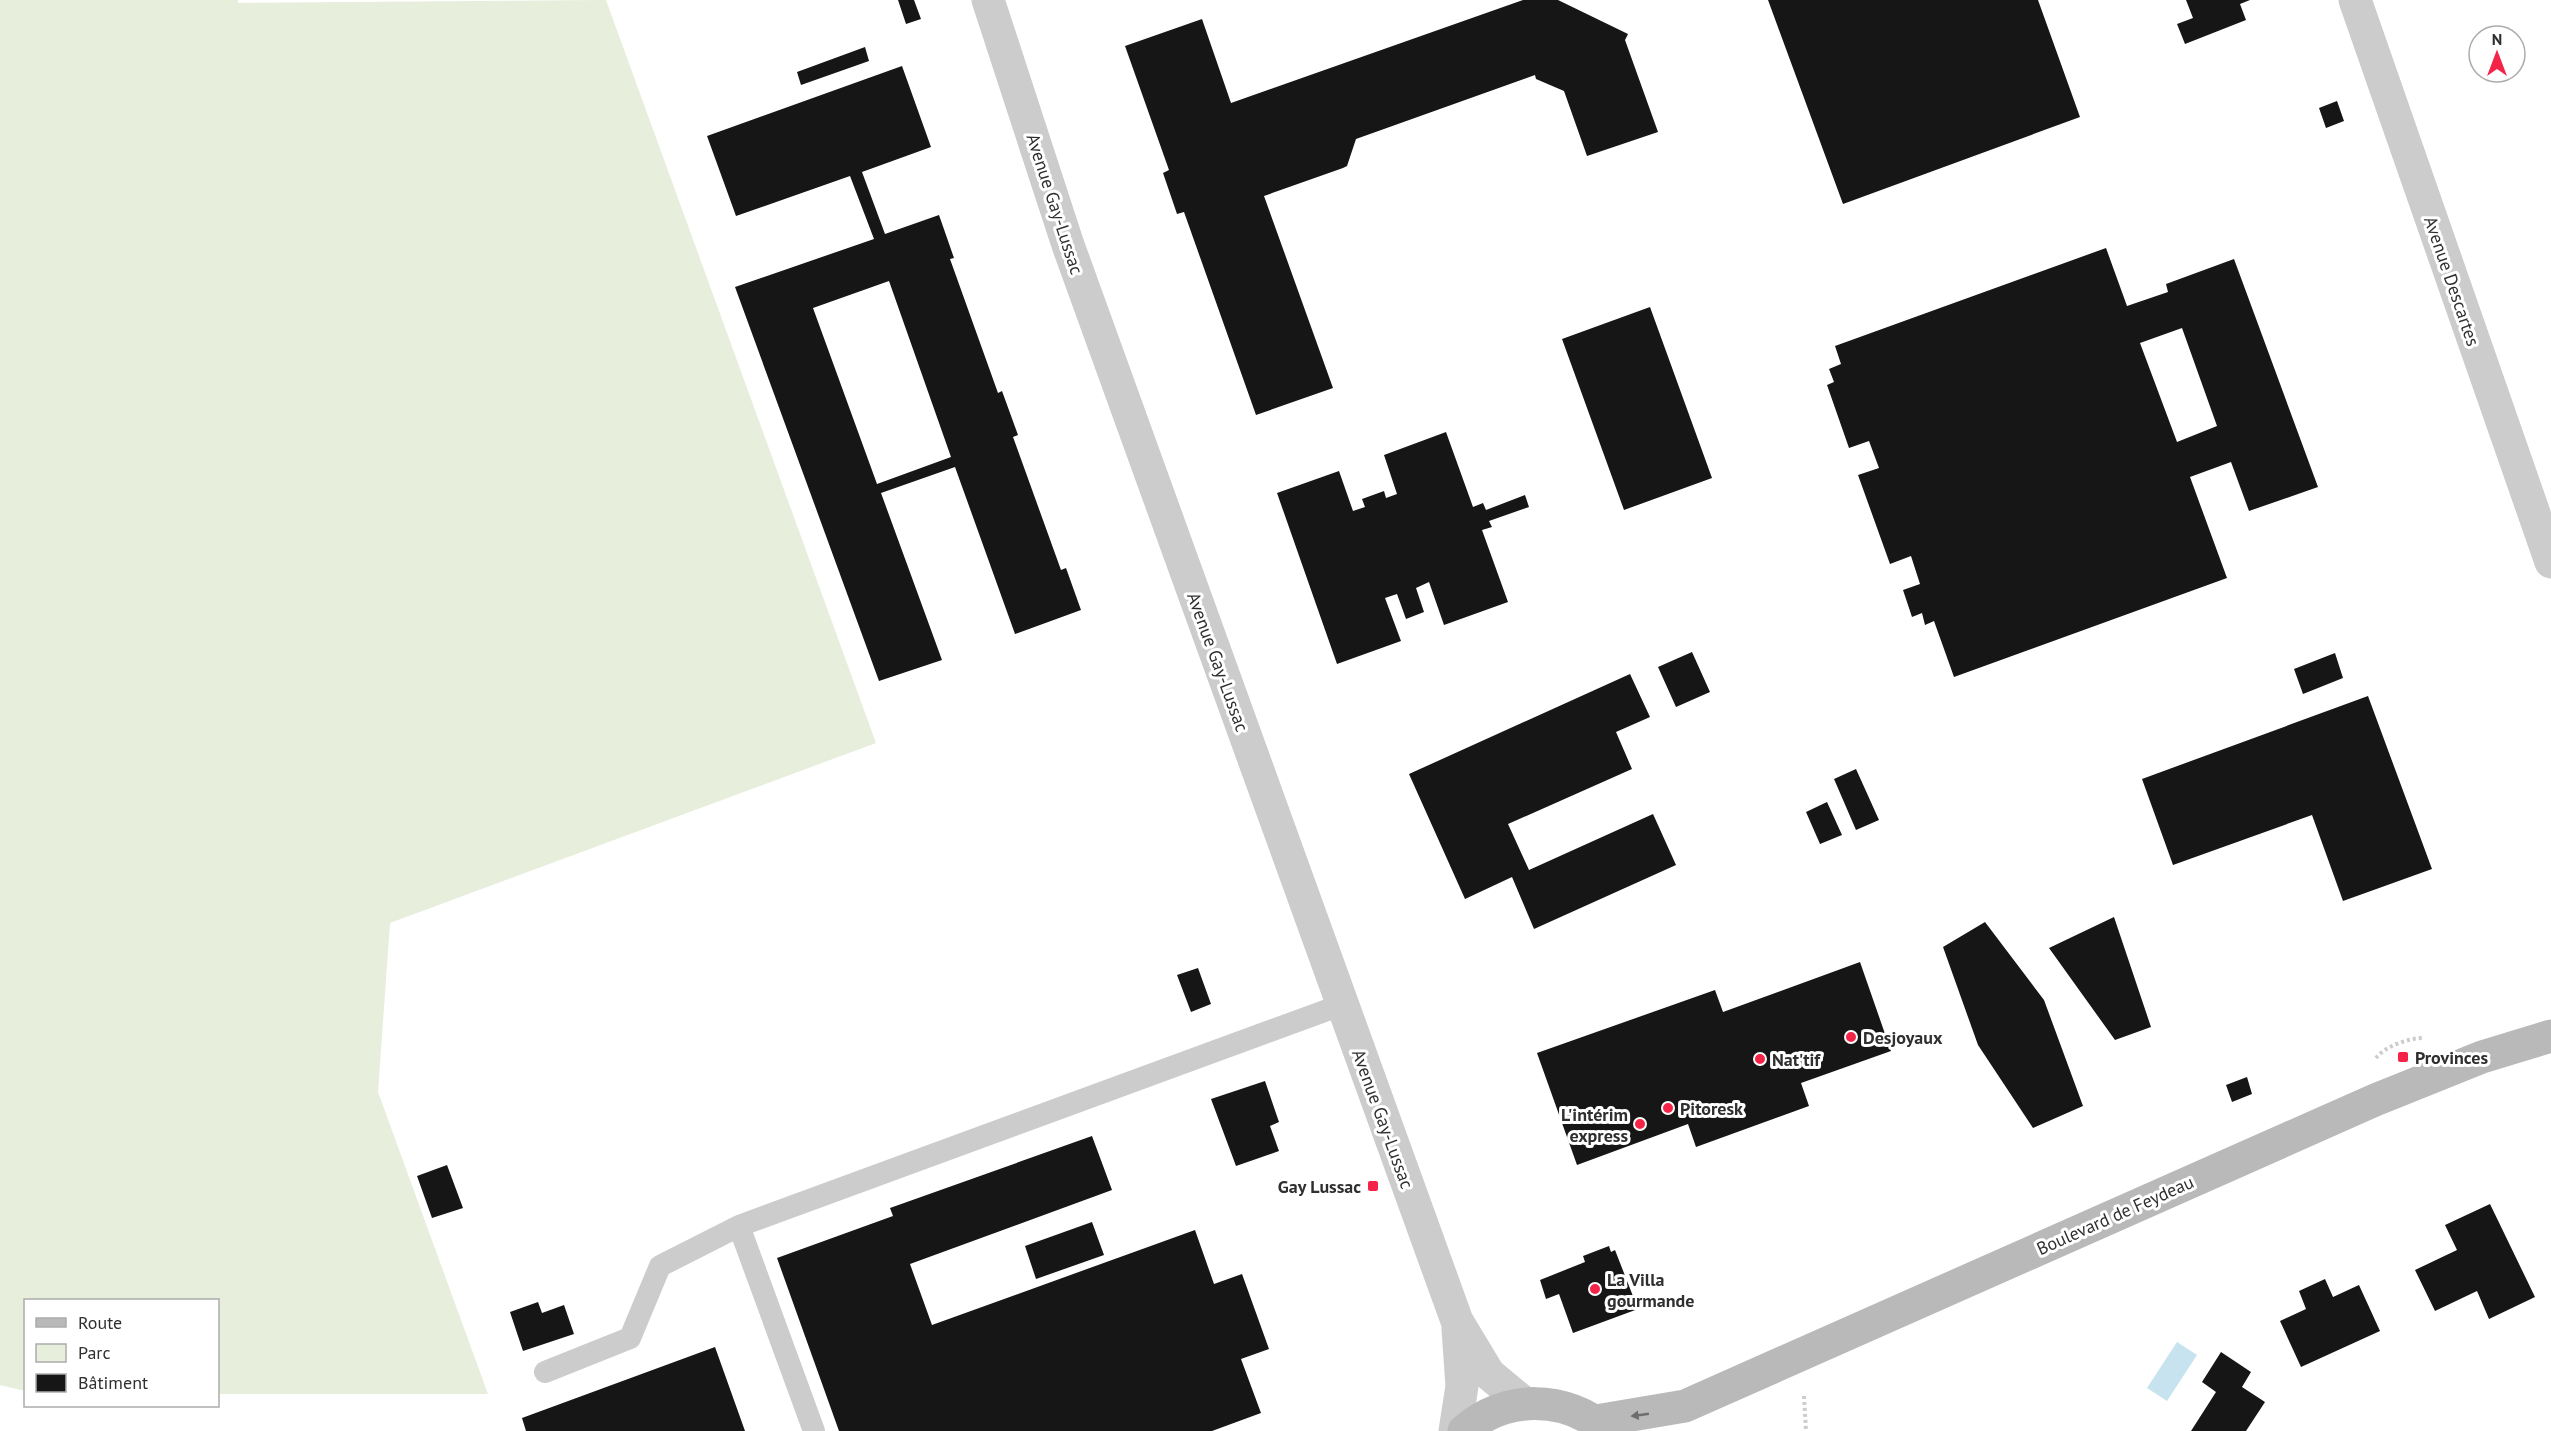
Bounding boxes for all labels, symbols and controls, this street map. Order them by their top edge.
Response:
north arrow [2467,24,2527,84]
text: N [2492,29,2502,49]
street label: Avenue Gay-Lussac [1021,131,1089,277]
street label: Avenue Descartes [2419,213,2485,349]
street label: Avenue Gay-Lussac [1182,589,1254,735]
place label: Desjoyaux [1863,1026,1943,1049]
marker: Desjoyaux [1844,1030,1858,1044]
street label: Avenue Gay-Lussac [1347,1046,1419,1192]
place label: Provinces [2415,1046,2488,1069]
place label: Nat'tif [1772,1048,1821,1071]
marker: Provinces [2396,1050,2410,1064]
marker: Nat'tif [1753,1052,1767,1066]
place label: Pitoresk [1680,1097,1743,1120]
marker: Pitoresk [1661,1101,1675,1115]
place label: L'intérim express [1561,1103,1628,1147]
marker: L'intérim express [1633,1117,1647,1131]
street label: Boulevard de Feydeau [2033,1170,2197,1260]
place label: Gay Lussac [1278,1175,1361,1198]
marker: Gay Lussac [1366,1179,1380,1193]
place label: La Villa gourmande [1607,1268,1694,1312]
marker: La Villa gourmande [1588,1282,1602,1296]
legend [24,1299,219,1407]
text: Route [78,1311,122,1334]
text: Parc [78,1341,111,1364]
text: Bâtiment [78,1371,148,1394]
one-way arrow [1631,1410,1650,1420]

